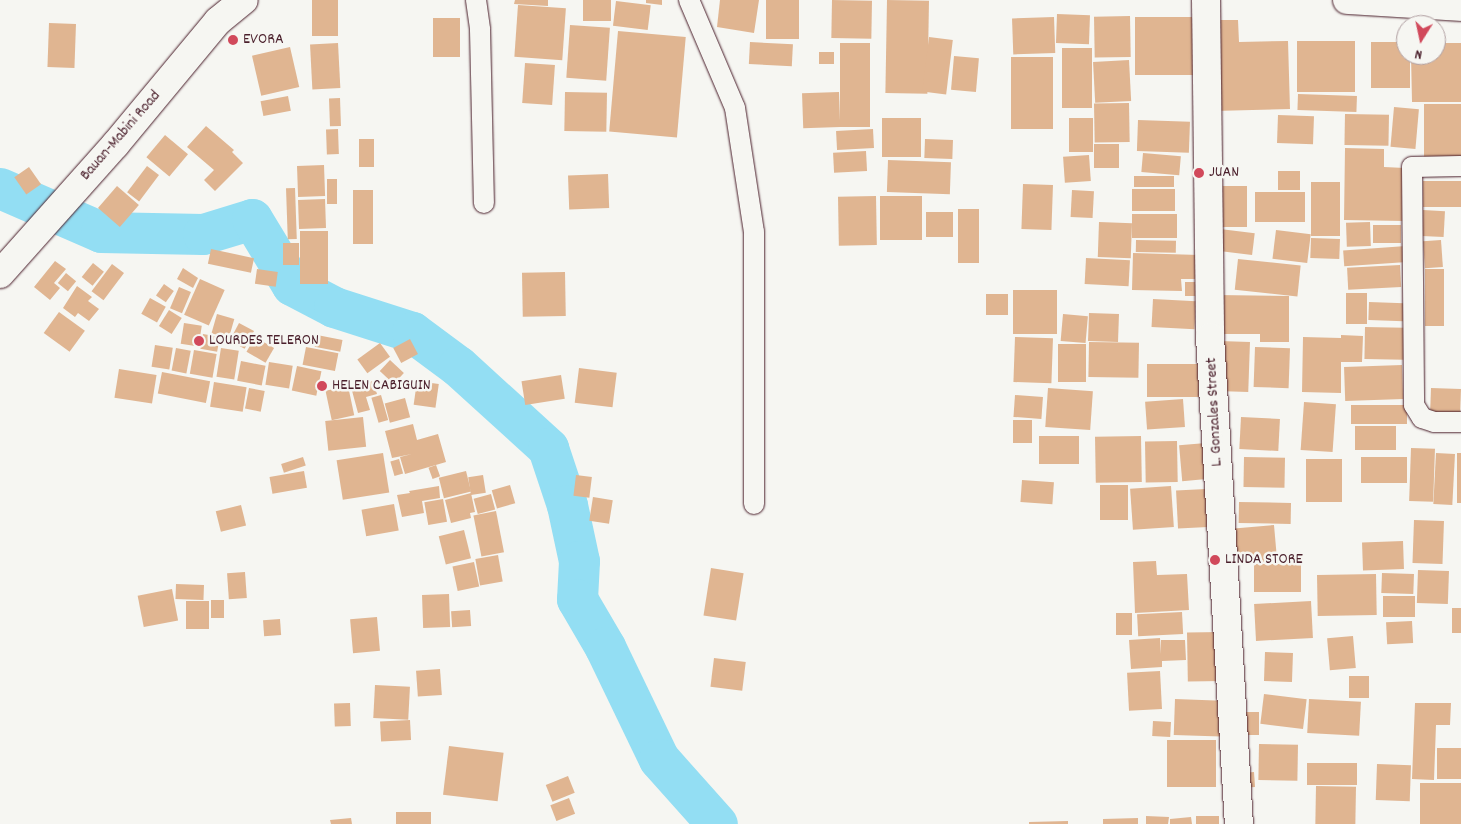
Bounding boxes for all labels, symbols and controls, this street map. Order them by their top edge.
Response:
north arrow [1396,15,1446,65]
place label: EVORA [243,30,284,50]
marker: EVORA [227,34,239,46]
text: N [1413,43,1424,64]
street label: Bauan-Mabini Road [77,87,165,185]
place label: JUAN [1209,163,1239,183]
marker: JUAN [1193,167,1205,179]
place label: LOURDES TELERON [209,331,319,351]
marker: LOURDES TELERON [193,335,205,347]
street label: L. Gonzales Street [1203,357,1227,467]
place label: HELEN CABIGUIN [332,376,431,396]
marker: HELEN CABIGUIN [316,380,328,392]
place label: LINDA STORE [1225,550,1303,570]
marker: LINDA STORE [1209,554,1221,566]

